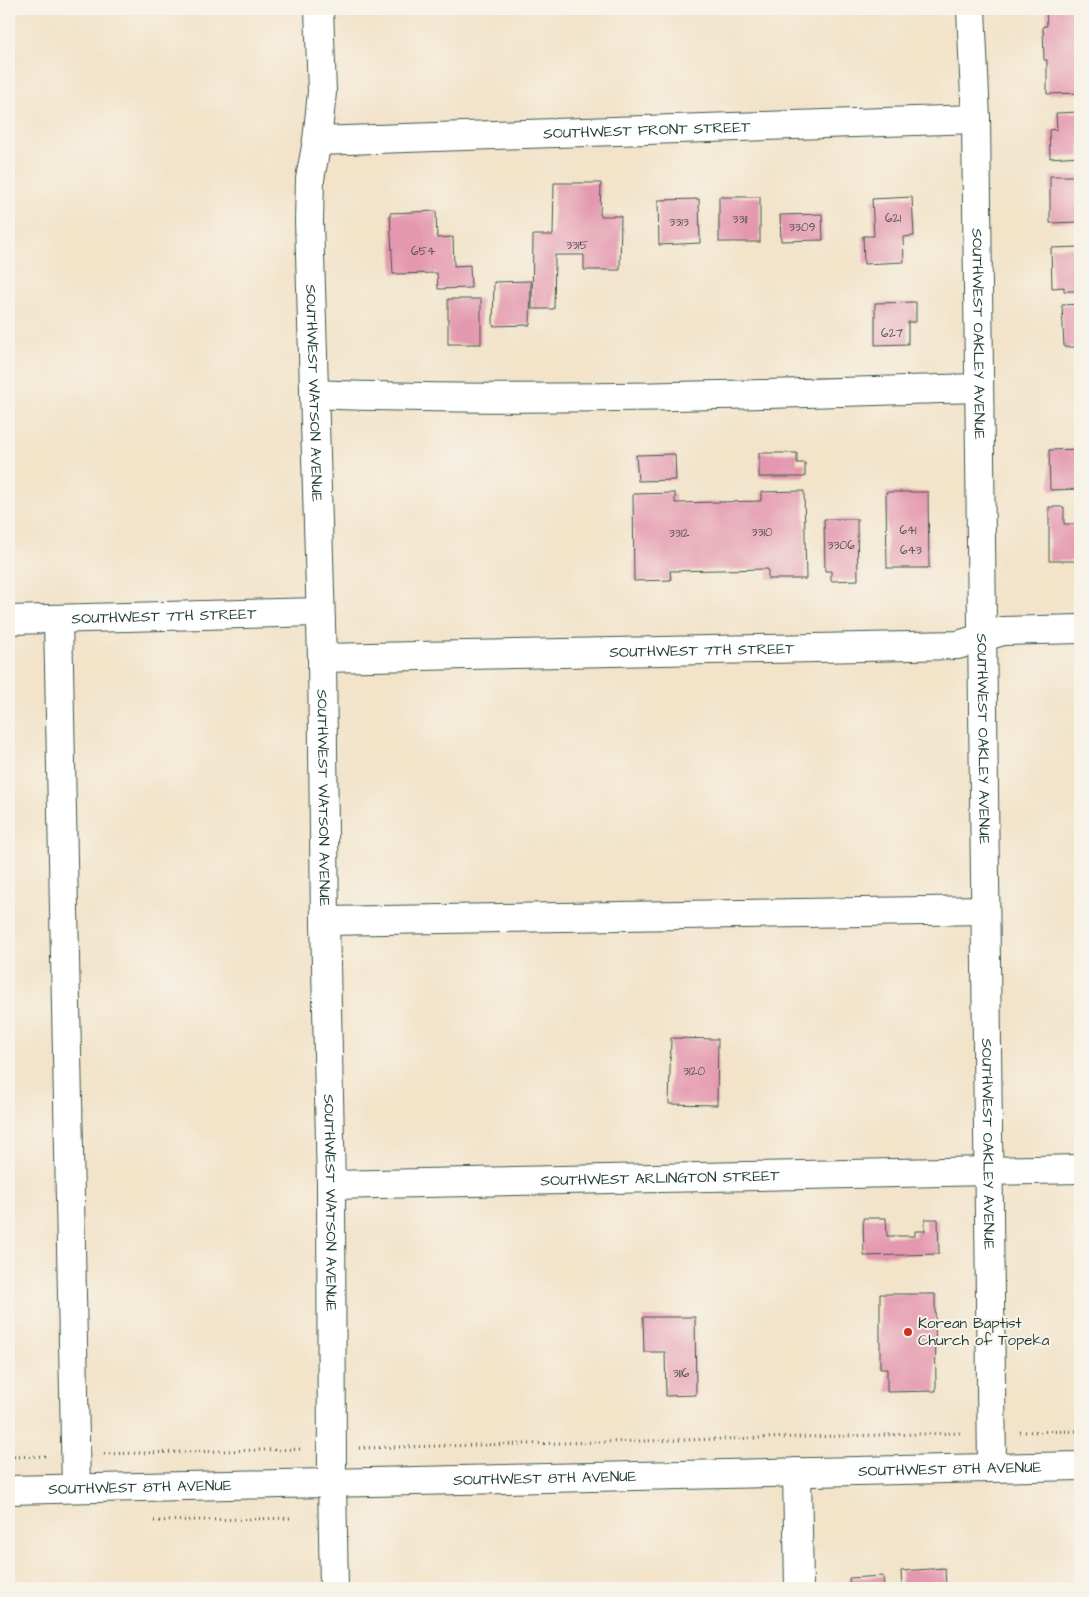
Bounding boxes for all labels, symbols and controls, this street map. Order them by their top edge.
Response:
street label: SOUTHWEST FRONT STREET [543,116,751,144]
house number: 621 [885,210,901,227]
house number: 3311 [732,211,748,228]
house number: 3313 [669,214,689,231]
house number: 3309 [789,219,815,236]
street label: SOUTHWEST OAKLEY AVENUE [967,228,990,440]
house number: 3315 [566,237,589,254]
house number: 654 [411,243,435,260]
street label: SOUTHWEST WATSON AVENUE [300,284,328,502]
house number: 627 [881,325,904,342]
house number: 641 [899,522,917,539]
house number: 3310 [751,524,773,541]
house number: 3312 [669,525,689,542]
house number: 3306 [827,537,855,554]
house number: 643 [900,542,922,559]
street label: SOUTHWEST 7TH STREET [71,603,257,629]
street label: SOUTHWEST OAKLEY AVENUE [972,633,995,845]
street label: SOUTHWEST 7TH STREET [609,638,795,663]
street label: SOUTHWEST WATSON AVENUE [312,689,335,907]
street label: SOUTHWEST OAKLEY AVENUE [976,1038,1000,1250]
house number: 3120 [683,1063,705,1080]
street label: SOUTHWEST WATSON AVENUE [318,1094,342,1312]
street label: SOUTHWEST ARLINGTON STREET [540,1165,780,1191]
place label: Korean Baptist Church of Topeka [918,1313,1050,1351]
marker: Korean Baptist Church of Topeka [902,1326,914,1338]
house number: 3116 [673,1365,690,1382]
street label: SOUTHWEST 8TH AVENUE [858,1456,1042,1481]
street label: SOUTHWEST 8TH AVENUE [453,1465,637,1491]
street label: SOUTHWEST 8TH AVENUE [48,1475,232,1500]

